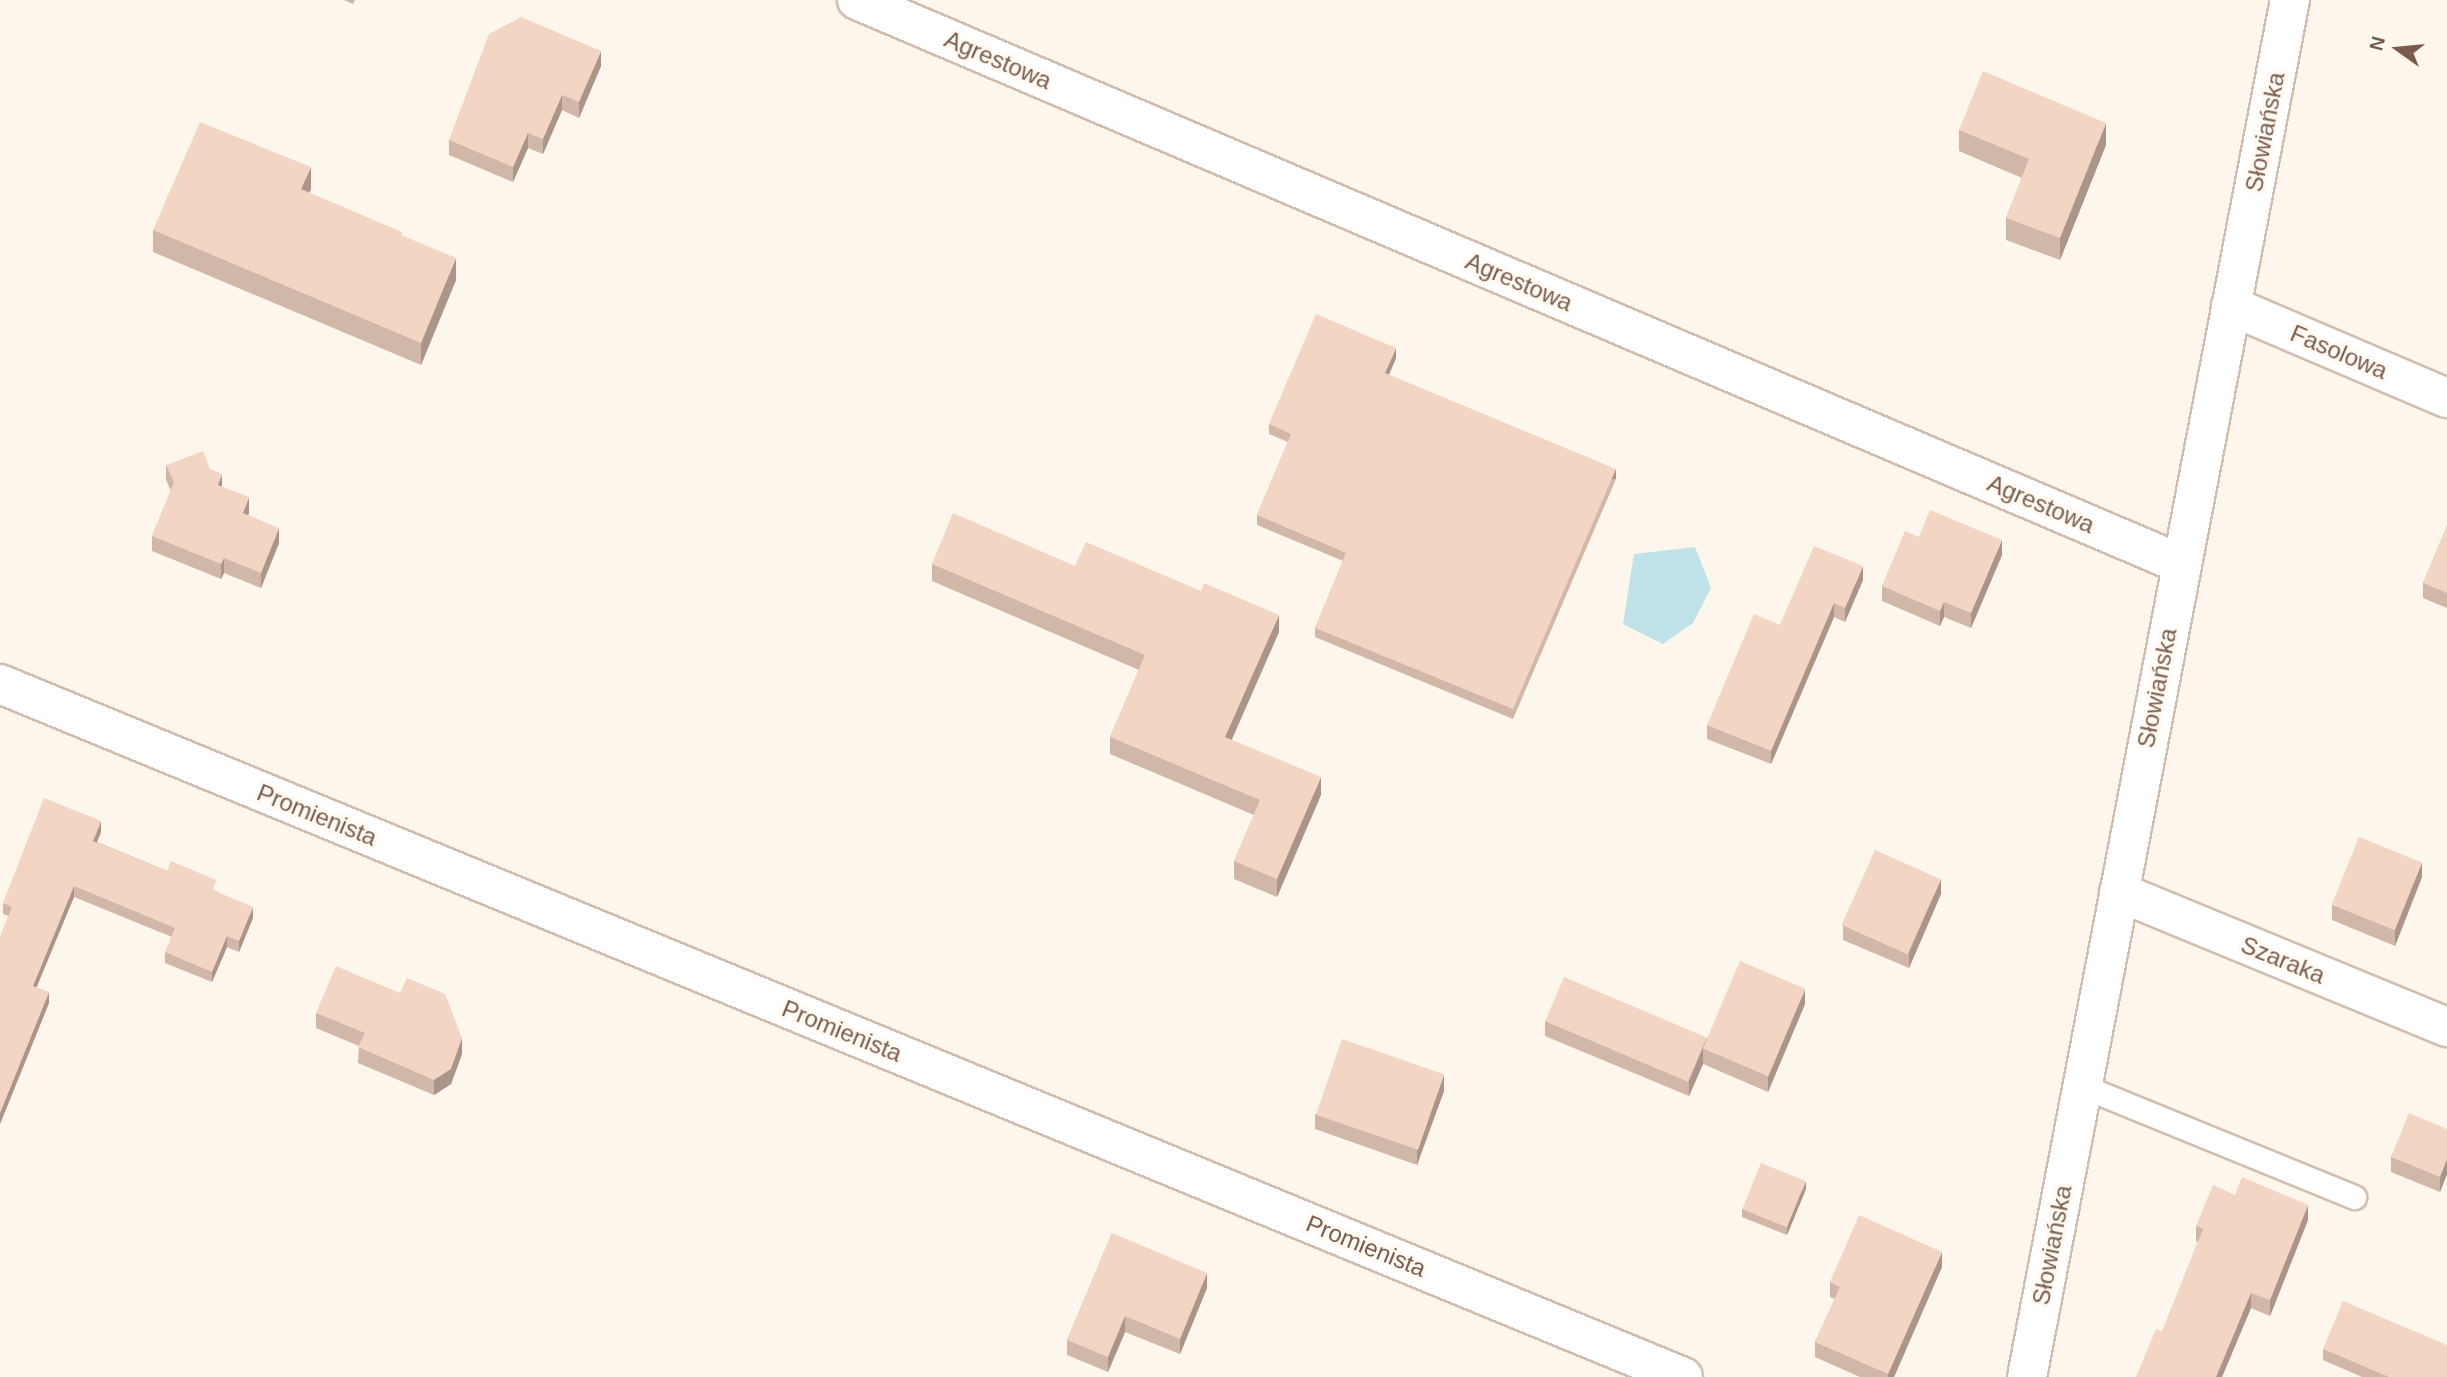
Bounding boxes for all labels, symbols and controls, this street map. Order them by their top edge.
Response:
north arrow [2363,14,2433,84]
street label: Agrestowa [940,25,1056,95]
text: N [2365,34,2389,53]
street label: Słowiańska [2239,70,2291,194]
street label: Agrestowa [1461,247,1577,317]
street label: Fasolowa [2286,319,2392,385]
street label: Agrestowa [1983,469,2099,539]
street label: Słowiańska [2131,626,2183,750]
street label: Promienista [253,778,381,852]
street label: Szaraka [2237,930,2329,990]
street label: Promienista [778,994,906,1068]
street label: Słowiańska [2026,1183,2078,1307]
street label: Promienista [1302,1209,1430,1283]

